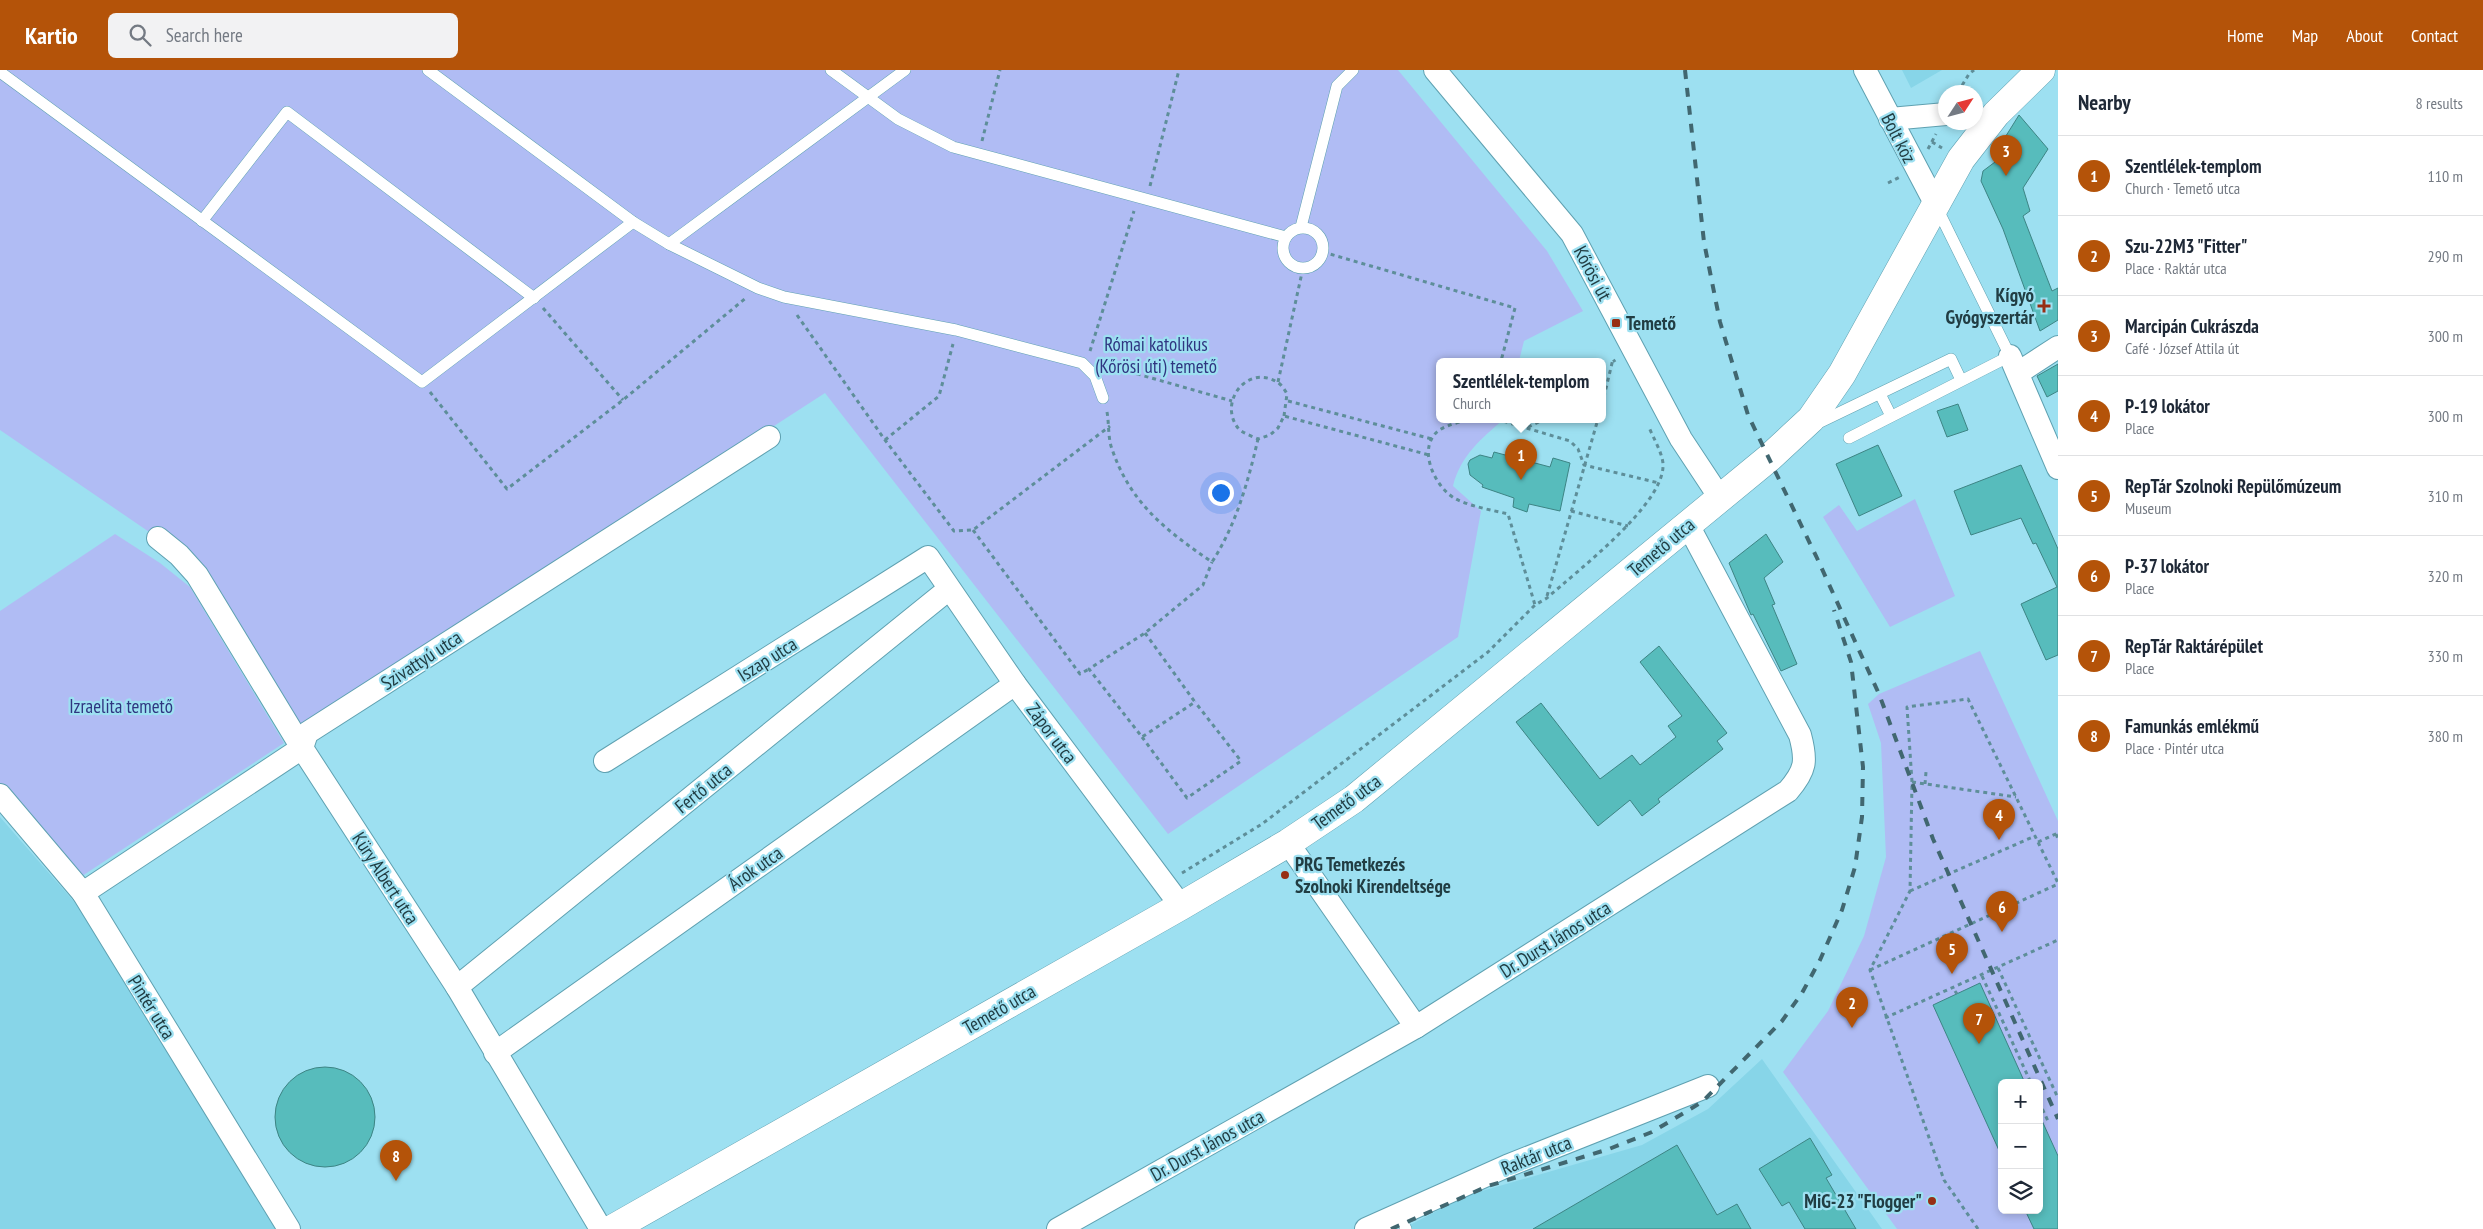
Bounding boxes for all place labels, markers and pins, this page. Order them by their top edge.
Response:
pin: 3 [1990,135,2022,176]
place label: Kígyó Gyógyszertár [1946,283,2034,329]
marker: Kígyó Gyógyszertár [2038,300,2050,312]
place label: Temető [1626,311,1676,335]
marker: Temető [1610,317,1622,329]
pin: 1 [1505,439,1537,480]
pin: 4 [1983,799,2015,840]
place label: PRG Temetkezés Szolnoki Kirendeltsége [1295,852,1451,898]
marker: PRG Temetkezés Szolnoki Kirendeltsége [1279,869,1291,881]
pin: 6 [1986,891,2018,932]
pin: 5 [1936,933,1968,974]
pin: 2 [1836,987,1868,1028]
pin: 7 [1963,1003,1995,1044]
pin: 8 [380,1140,412,1181]
place label: MiG-23 "Flogger" [1804,1189,1922,1213]
marker: MiG-23 "Flogger" [1926,1195,1938,1207]

